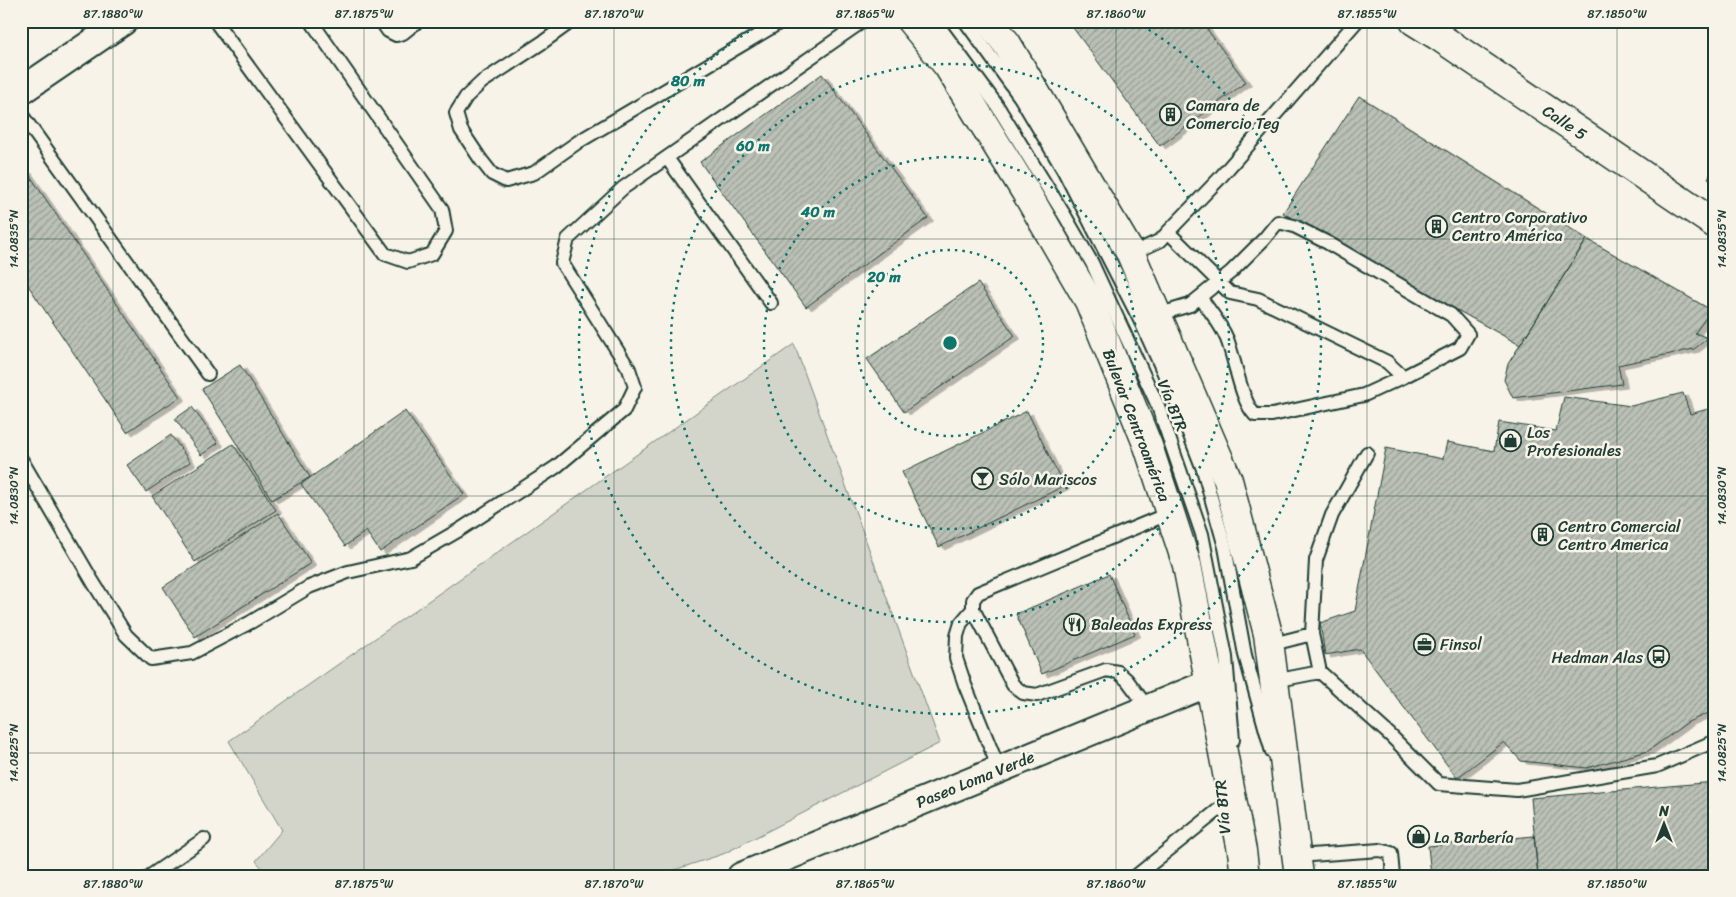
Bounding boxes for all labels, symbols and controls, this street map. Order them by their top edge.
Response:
text: 87.1880°W [83,3,143,25]
text: 87.1875°W [335,3,394,25]
text: 87.1870°W [585,3,644,25]
text: 87.1865°W [836,3,895,25]
text: 87.1860°W [1087,3,1146,25]
text: 87.1855°W [1337,3,1397,25]
text: 87.1850°W [1587,3,1647,25]
text: 80 m [670,68,705,94]
place label: Camara de Comercio Teg [1186,91,1280,138]
street label: Calle 5 [1536,97,1593,148]
building icon: Camara de Comercio Teg [1158,102,1182,126]
text: 60 m [735,133,770,159]
text: 40 m [800,199,836,225]
place label: Centro Corporativo Centro América [1452,203,1587,250]
text: 14.0835°N [3,209,25,268]
text: 14.0835°N [1711,209,1733,268]
building icon: Centro Corporativo Centro América [1424,214,1448,238]
text: 20 m [866,264,901,290]
centre of rings [941,334,959,352]
street label: Bulevar Centroamérica [1094,345,1179,507]
street label: Vía BTR [1149,375,1196,436]
place label: Los Profesionales [1527,418,1622,465]
shop icon: Los Profesionales [1499,429,1523,453]
place label: Sólo Mariscos [999,465,1097,494]
text: 14.0830°N [3,466,25,525]
text: 14.0830°N [1711,466,1733,525]
bar icon: Sólo Mariscos [971,467,995,491]
place label: Centro Comercial Centro America [1558,512,1681,559]
building icon: Centro Comercial Centro America [1530,523,1554,547]
place label: Baleadas Express [1091,610,1213,639]
restaurant icon: Baleadas Express [1063,612,1087,636]
place label: Finsol [1440,630,1482,659]
office icon: Finsol [1412,632,1436,656]
place label: Hedman Alas [1551,643,1644,672]
bus stop icon: Hedman Alas [1647,645,1671,669]
text: 14.0825°N [3,723,25,782]
text: 14.0825°N [1711,723,1733,782]
street label: Paseo Loma Verde [911,742,1039,816]
street label: Vía BTR [1206,779,1239,835]
text: N [1658,799,1669,824]
north arrow [1638,800,1688,850]
place label: La Barbería [1434,823,1514,852]
shop icon: La Barbería [1406,825,1430,849]
text: 87.1880°W [83,873,143,895]
text: 87.1875°W [335,873,394,895]
text: 87.1870°W [585,873,644,895]
text: 87.1865°W [836,873,895,895]
text: 87.1860°W [1087,873,1146,895]
text: 87.1855°W [1337,873,1397,895]
text: 87.1850°W [1587,873,1647,895]

